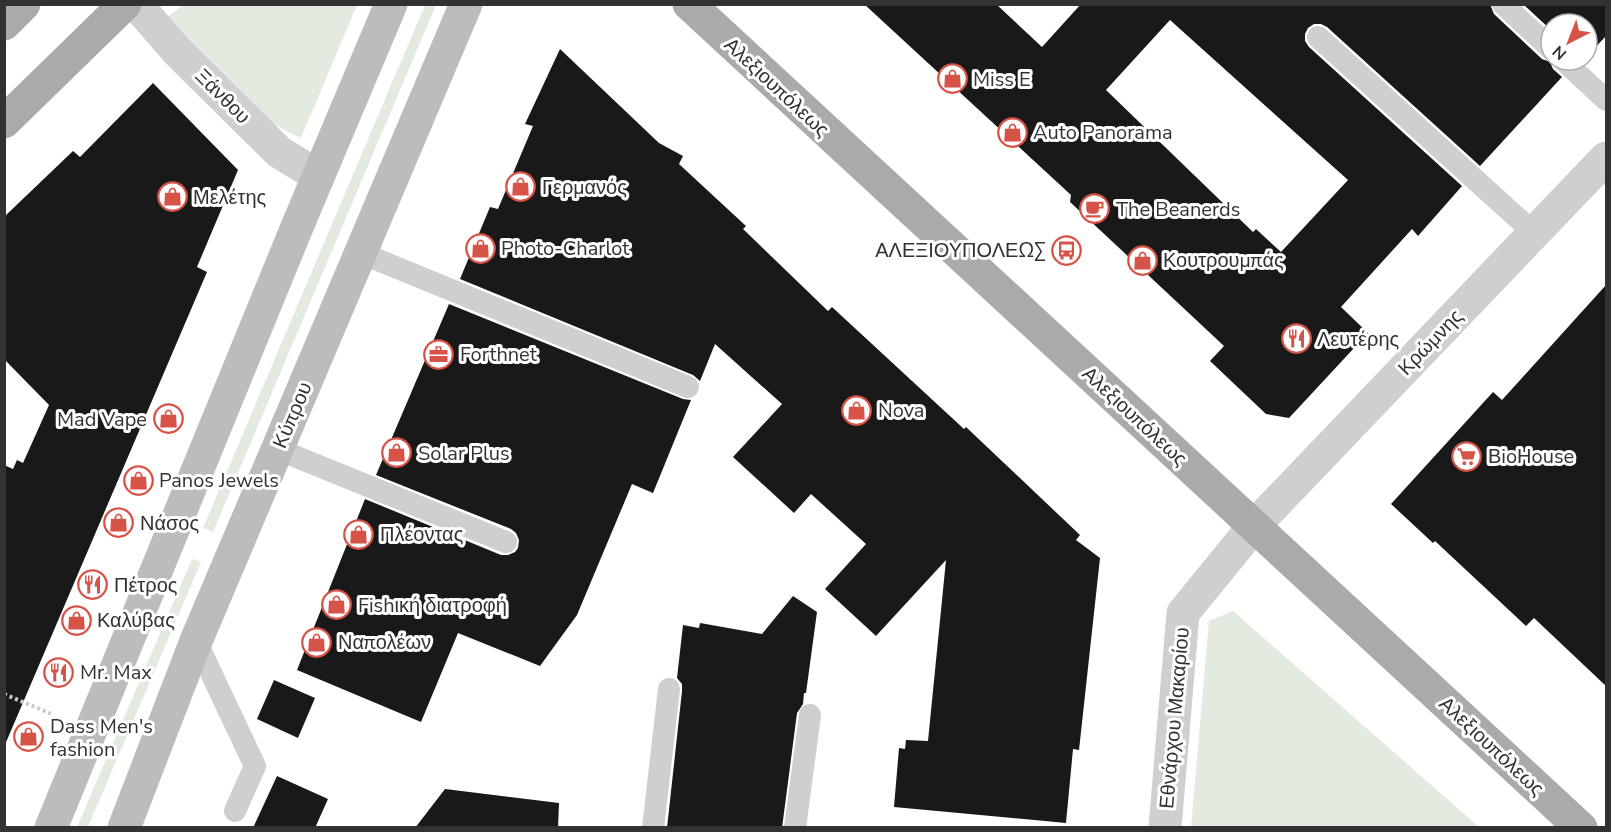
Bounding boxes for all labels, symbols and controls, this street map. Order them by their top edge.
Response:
north arrow [1539,12,1599,72]
street label: Αλεξιουπόλεως [718,32,835,143]
text: N [1548,40,1571,65]
street label: Ξάνθου [189,63,256,130]
shop icon: Miss E [936,63,968,95]
place label: Miss E [973,66,1031,93]
shop icon: Auto Panorama [996,116,1028,148]
place label: Auto Panorama [1033,119,1173,146]
shop icon: Γερμανός [505,171,537,203]
place label: Γερμανός [542,174,627,201]
shop icon: Μελέτης [156,181,188,213]
place label: Μελέτης [193,184,267,211]
cafe icon: The Beanerds [1079,193,1111,225]
place label: The Beanerds [1116,196,1240,223]
shop icon: Photo-Charlot [464,232,496,264]
bus stop icon: ΑΛΕΞΙΟΥΠΟΛΕΩΣ [1051,234,1083,266]
place label: Photo-Charlot [501,235,630,262]
place label: ΑΛΕΞΙΟΥΠΟΛΕΩΣ [875,237,1046,264]
shop icon: Κουτρουμπάς [1126,244,1158,276]
place label: Κουτρουμπάς [1163,247,1284,274]
street label: Κρώμνης [1392,303,1469,381]
restaurant icon: Λευτέρης [1280,323,1312,355]
place label: Λευτέρης [1317,326,1400,353]
office icon: Forthnet [423,338,455,370]
place label: Forthnet [460,341,538,368]
street label: Αλεξιουπόλεως [1076,361,1193,472]
street label: Κύπρου [266,378,318,452]
shop icon: Nova [841,394,873,426]
place label: Nova [878,397,924,424]
shop icon: Mad Vape [152,403,184,435]
place label: Mad Vape [57,406,147,433]
shop icon: Solar Plus [381,437,413,469]
place label: Solar Plus [418,440,510,467]
supermarket icon: ΒioΗouse [1451,440,1483,472]
place label: ΒioΗouse [1488,443,1574,470]
shop icon: Panos Jewels [122,464,154,496]
place label: Panos Jewels [159,467,279,494]
shop icon: Νάσος [103,507,135,539]
place label: Νάσος [140,510,199,537]
shop icon: Πλέοντας [343,518,375,550]
place label: Πλέοντας [380,521,464,548]
restaurant icon: Πέτρος [77,569,109,601]
place label: Πέτρος [114,572,178,599]
shop icon: Fishική διατροφή [321,589,353,621]
place label: Fishική διατροφή [358,592,507,619]
shop icon: Καλύβας [60,604,92,636]
place label: Καλύβας [97,607,175,634]
shop icon: Ναπολέων [301,626,333,658]
street label: Εθνάρχου Μακαρίου [1153,626,1196,810]
place label: Ναπολέων [338,629,431,656]
restaurant icon: Mr. Max [43,656,75,688]
place label: Mr. Max [80,659,152,686]
street label: Αλεξιουπόλεως [1433,691,1550,802]
place label: Dass Men's fashion [50,713,153,763]
shop icon: Dass Men's fashion [13,721,45,753]

